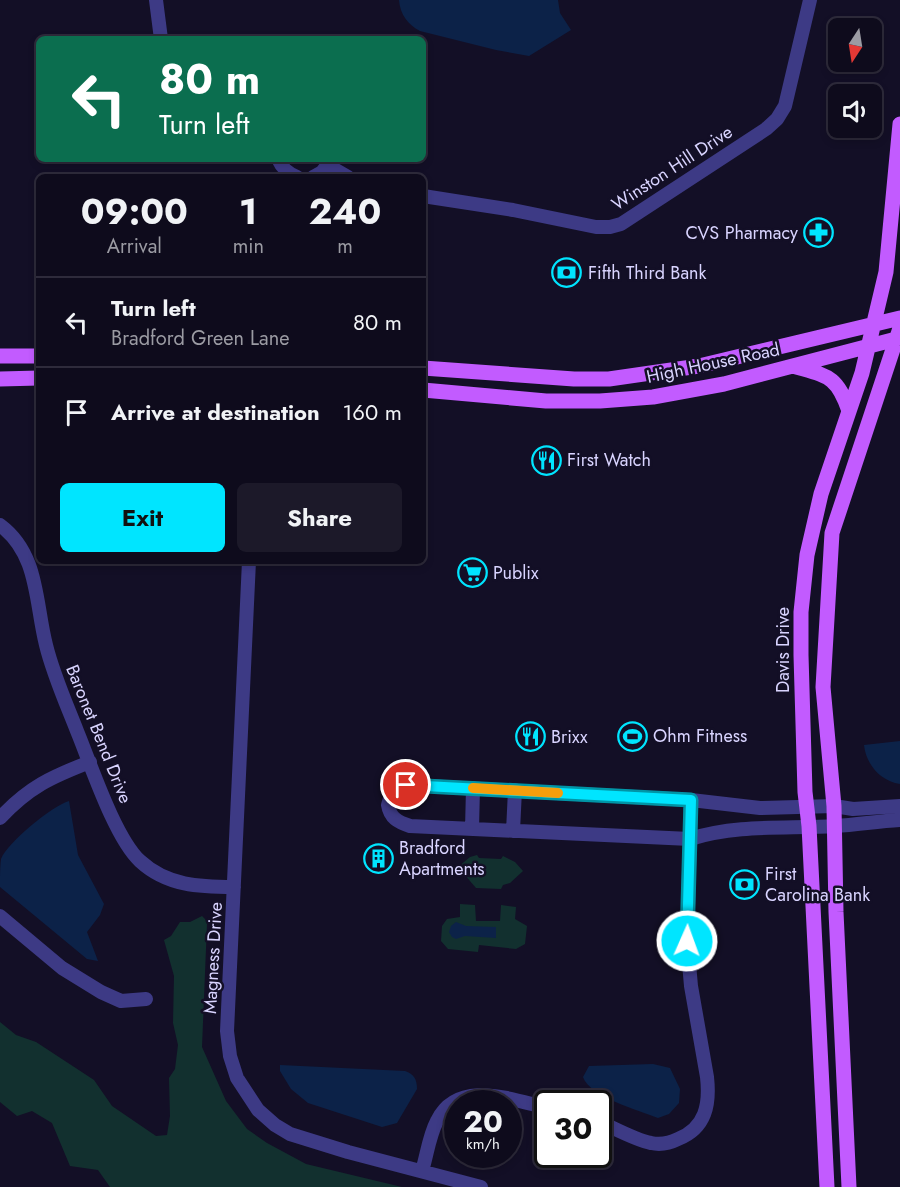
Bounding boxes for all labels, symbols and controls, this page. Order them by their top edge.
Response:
north arrow [828,18,882,72]
map controls [828,18,882,138]
text: 80 m [159,49,260,110]
icon: left [60,60,138,138]
button: sound [828,84,882,138]
text: Turn left [159,105,249,144]
street label: Winston Hill Drive [606,119,738,217]
text: 09:00 [81,185,188,237]
text: 1 [239,185,257,237]
text: 240 [309,185,381,237]
pharmacy icon: CVS Pharmacy [803,217,835,249]
place label: CVS Pharmacy [685,220,798,246]
text: Arrival [107,232,162,261]
text: min [233,232,264,261]
text: m [337,232,353,261]
bank icon: Fifth Third Bank [551,257,583,289]
place label: Fifth Third Bank [588,260,706,286]
text: Turn left [111,292,196,324]
icon: left [60,306,93,339]
text: 80 m [353,306,402,338]
text: Bradford Green Lane [111,324,290,353]
street label: High House Road [644,336,782,390]
icon: arrive [60,396,93,429]
text: Arrive at destination [111,396,320,428]
text: 160 m [342,396,402,428]
restaurant icon: First Watch [530,444,562,476]
place label: First Watch [567,447,651,473]
button: Exit [60,483,225,552]
button: Share [237,483,402,552]
supermarket icon: Publix [456,557,488,589]
place label: Publix [493,560,539,586]
street label: Davis Drive [770,607,796,693]
street label: Baronet Bend Drive [59,661,139,807]
sports icon: Ohm Fitness [616,720,648,752]
restaurant icon: Brixx [514,721,546,753]
place label: Ohm Fitness [653,723,747,749]
place label: Brixx [551,724,588,750]
pin [380,759,431,810]
icon: arrive [389,768,422,801]
place label: Bradford Apartments [399,835,485,882]
building icon: Bradford Apartments [362,842,394,874]
place label: First Carolina Bank [765,861,870,908]
bank icon: First Carolina Bank [728,868,760,900]
street label: Magness Drive [197,901,229,1015]
position arrow [655,909,719,973]
speed limit sign: 30 [534,1090,612,1168]
text: 20 [463,1100,503,1143]
text: km/h [466,1133,500,1155]

